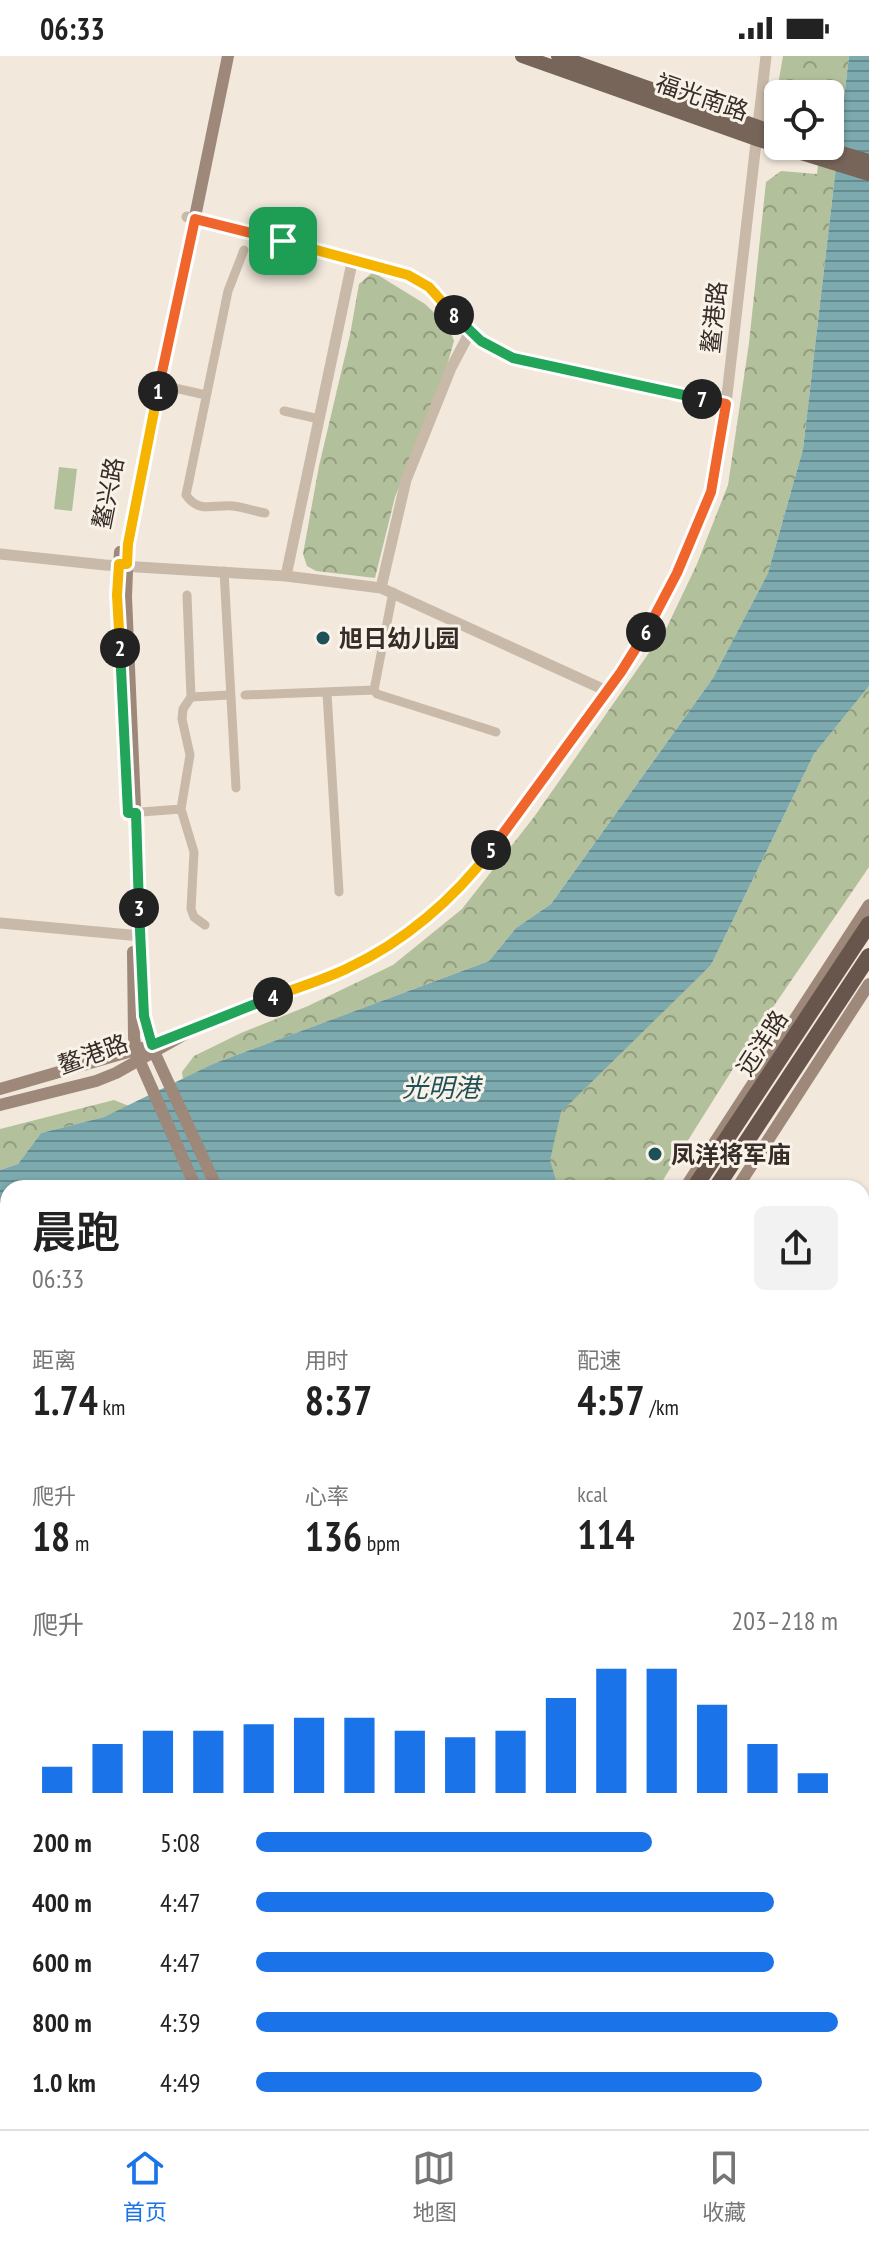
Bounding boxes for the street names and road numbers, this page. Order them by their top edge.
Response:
street label: 福光南路 [652,67,752,127]
street label: 鳌港路 [695,280,733,354]
street label: 鳌兴路 [86,455,130,531]
street label: 远洋路 [729,1004,795,1082]
street label: 鳌港路 [54,1027,132,1081]

